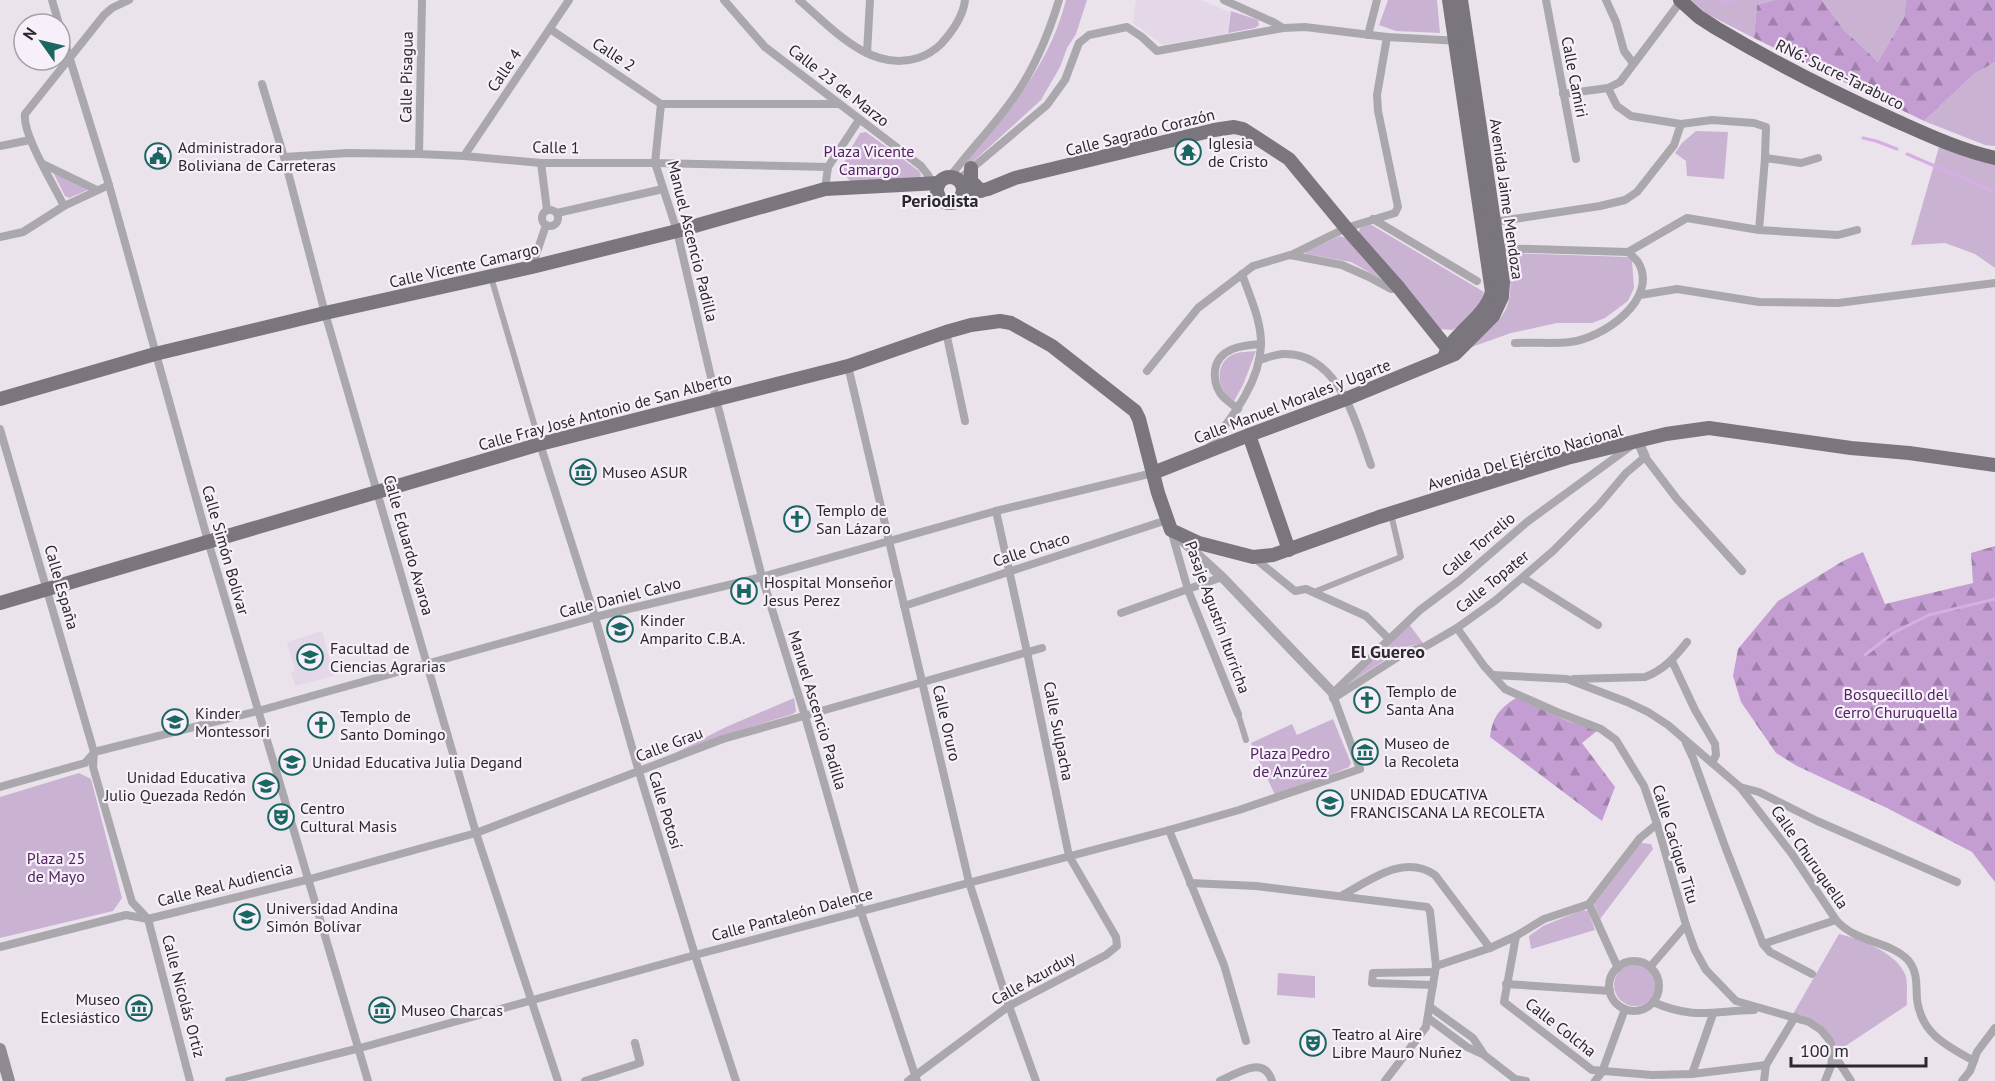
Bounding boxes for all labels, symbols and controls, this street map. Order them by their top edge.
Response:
north arrow [12,12,72,72]
text: N [18,24,41,44]
street label: Calle Pisagua [395,31,417,123]
street label: Calle 2 [589,33,639,75]
street label: RN6: Sucre-Tarabuco [1773,34,1907,114]
street label: Calle Camiri [1557,35,1593,119]
street label: Calle 23 de Marzo [784,39,894,131]
street label: Calle 4 [482,45,526,95]
street label: Calle Sagrado Corazón [1063,104,1217,160]
street label: Avenida Jaime Mendoza [1486,117,1528,281]
place label: Iglesia de Cristo [1208,133,1268,171]
place label: Administradora Boliviana de Carreteras [178,137,336,175]
street label: Calle 1 [532,137,580,157]
temple icon: Iglesia de Cristo [1173,137,1203,167]
public building icon: Administradora Boliviana de Carreteras [143,141,173,171]
park label: Plaza Vicente Camargo [824,141,914,179]
street label: Manuel Ascencio Padilla [663,158,723,324]
district label: Periodista [902,189,979,212]
street label: Calle Vicente Camargo [387,238,541,292]
street label: Calle Manuel Morales y Ugarte [1191,354,1393,448]
street label: Calle Fray José Antonio de San Alberto [476,367,734,455]
street label: Avenida Del Ejército Nacional [1425,419,1625,494]
museum icon: Museo ASUR [568,457,598,487]
place label: Museo ASUR [602,462,688,482]
street label: Calle Eduardo Avaroa [379,473,439,617]
street label: Calle Simón Bolívar [198,483,254,618]
place label: Templo de San Lázaro [816,500,891,538]
church icon: Templo de San Lázaro [782,504,812,534]
street label: Calle Torrelio [1437,507,1519,581]
street label: Calle Chaco [990,527,1072,571]
street label: Pasaje Agustín Iturricha [1181,538,1255,696]
street label: Calle España [40,542,84,632]
street label: Calle Topater [1451,545,1533,617]
street label: Calle Daniel Calvo [557,572,683,622]
place label: Hospital Monseñor Jesus Perez [763,572,893,610]
hospital icon: Hospital Monseñor Jesus Perez [729,576,759,606]
place label: Kinder Amparito C.B.A. [640,610,745,648]
school or university icon: Kinder Amparito C.B.A. [605,614,635,644]
street label: Manuel Ascencio Padilla [784,628,852,792]
place label: Facultad de Ciencias Agrarias [330,638,446,676]
district label: El Guereo [1351,640,1425,663]
school or university icon: Facultad de Ciencias Agrarias [295,642,325,672]
street label: Calle Sulpacha [1040,680,1078,782]
place label: Templo de Santa Ana [1386,681,1457,719]
street label: Calle Oruro [929,683,965,763]
park label: Bosquecillo del Cerro Churuquella [1834,684,1958,722]
church icon: Templo de Santa Ana [1352,685,1382,715]
place label: Kinder Montessori [195,703,270,741]
place label: Templo de Santo Domingo [340,706,446,744]
school or university icon: Kinder Montessori [160,707,190,737]
church icon: Templo de Santo Domingo [306,710,336,740]
street label: Calle Grau [633,722,705,766]
place label: Museo de la Recoleta [1384,733,1459,771]
museum icon: Museo de la Recoleta [1350,737,1380,767]
park label: Plaza Pedro de Anzúrez [1250,743,1330,781]
school or university icon: Unidad Educativa Julia Degand [277,747,307,777]
place label: Unidad Educativa Julia Degand [312,752,522,772]
place label: Unidad Educativa Julio Quezada Redón [104,767,246,805]
street label: Calle Potosí [645,769,687,851]
school or university icon: Unidad Educativa Julio Quezada Redón [251,771,281,801]
street label: Calle Cacique Titu [1648,782,1704,906]
place label: UNIDAD EDUCATIVA FRANCISCANA LA RECOLETA [1350,784,1545,822]
school or university icon: UNIDAD EDUCATIVA FRANCISCANA LA RECOLETA [1315,788,1345,818]
place label: Centro Cultural Masis [300,798,397,836]
street label: Calle Churuquella [1767,801,1853,913]
theatre icon: Centro Cultural Masis [266,802,296,832]
park label: Plaza 25 de Mayo [27,848,85,886]
street label: Calle Real Audiencia [155,857,295,911]
street label: Calle Pantaleón Dalence [709,883,875,945]
place label: Universidad Andina Simón Bolívar [266,898,398,936]
school or university icon: Universidad Andina Simón Bolívar [232,902,262,932]
street label: Calle Nicolás Ortiz [158,932,210,1060]
street label: Calle Azurduy [988,946,1079,1009]
place label: Museo Eclesiástico [41,989,120,1027]
museum icon: Museo Eclesiástico [124,993,154,1023]
street label: Calle Colcha [1522,993,1600,1061]
museum icon: Museo Charcas [367,995,397,1025]
place label: Museo Charcas [401,1000,503,1020]
place label: Teatro al Aire Libre Mauro Nuñez [1332,1024,1462,1062]
theatre icon: Teatro al Aire Libre Mauro Nuñez [1298,1028,1328,1058]
scale bar [1791,1030,1926,1068]
text: 100 m [1800,1039,1849,1062]

